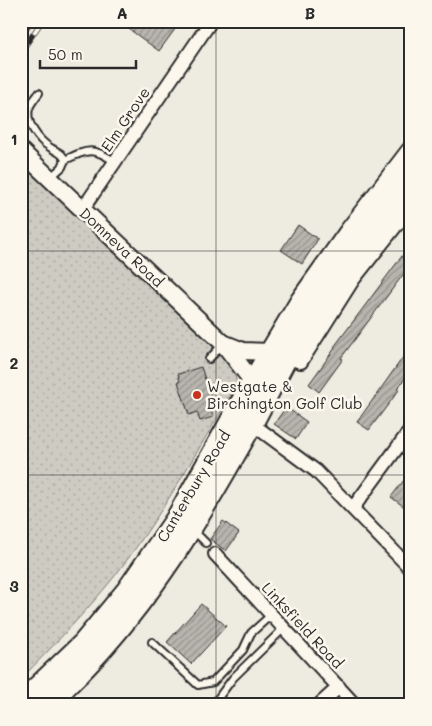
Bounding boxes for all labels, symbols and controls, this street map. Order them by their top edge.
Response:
text: A [116,2,128,23]
text: B [305,2,315,23]
scale bar [40,38,136,70]
text: 50 m [48,44,83,64]
street label: Elm Grove [96,83,154,155]
text: 1 [10,128,18,149]
street label: Domneva Road [76,203,168,291]
text: 2 [10,352,19,373]
place label: Westgate & Birchington Golf Club [207,376,363,413]
marker: Westgate & Birchington Golf Club [191,389,203,401]
street label: Canterbury Road [152,426,234,546]
text: 3 [9,575,19,596]
street label: Linksfield Road [258,578,348,672]

